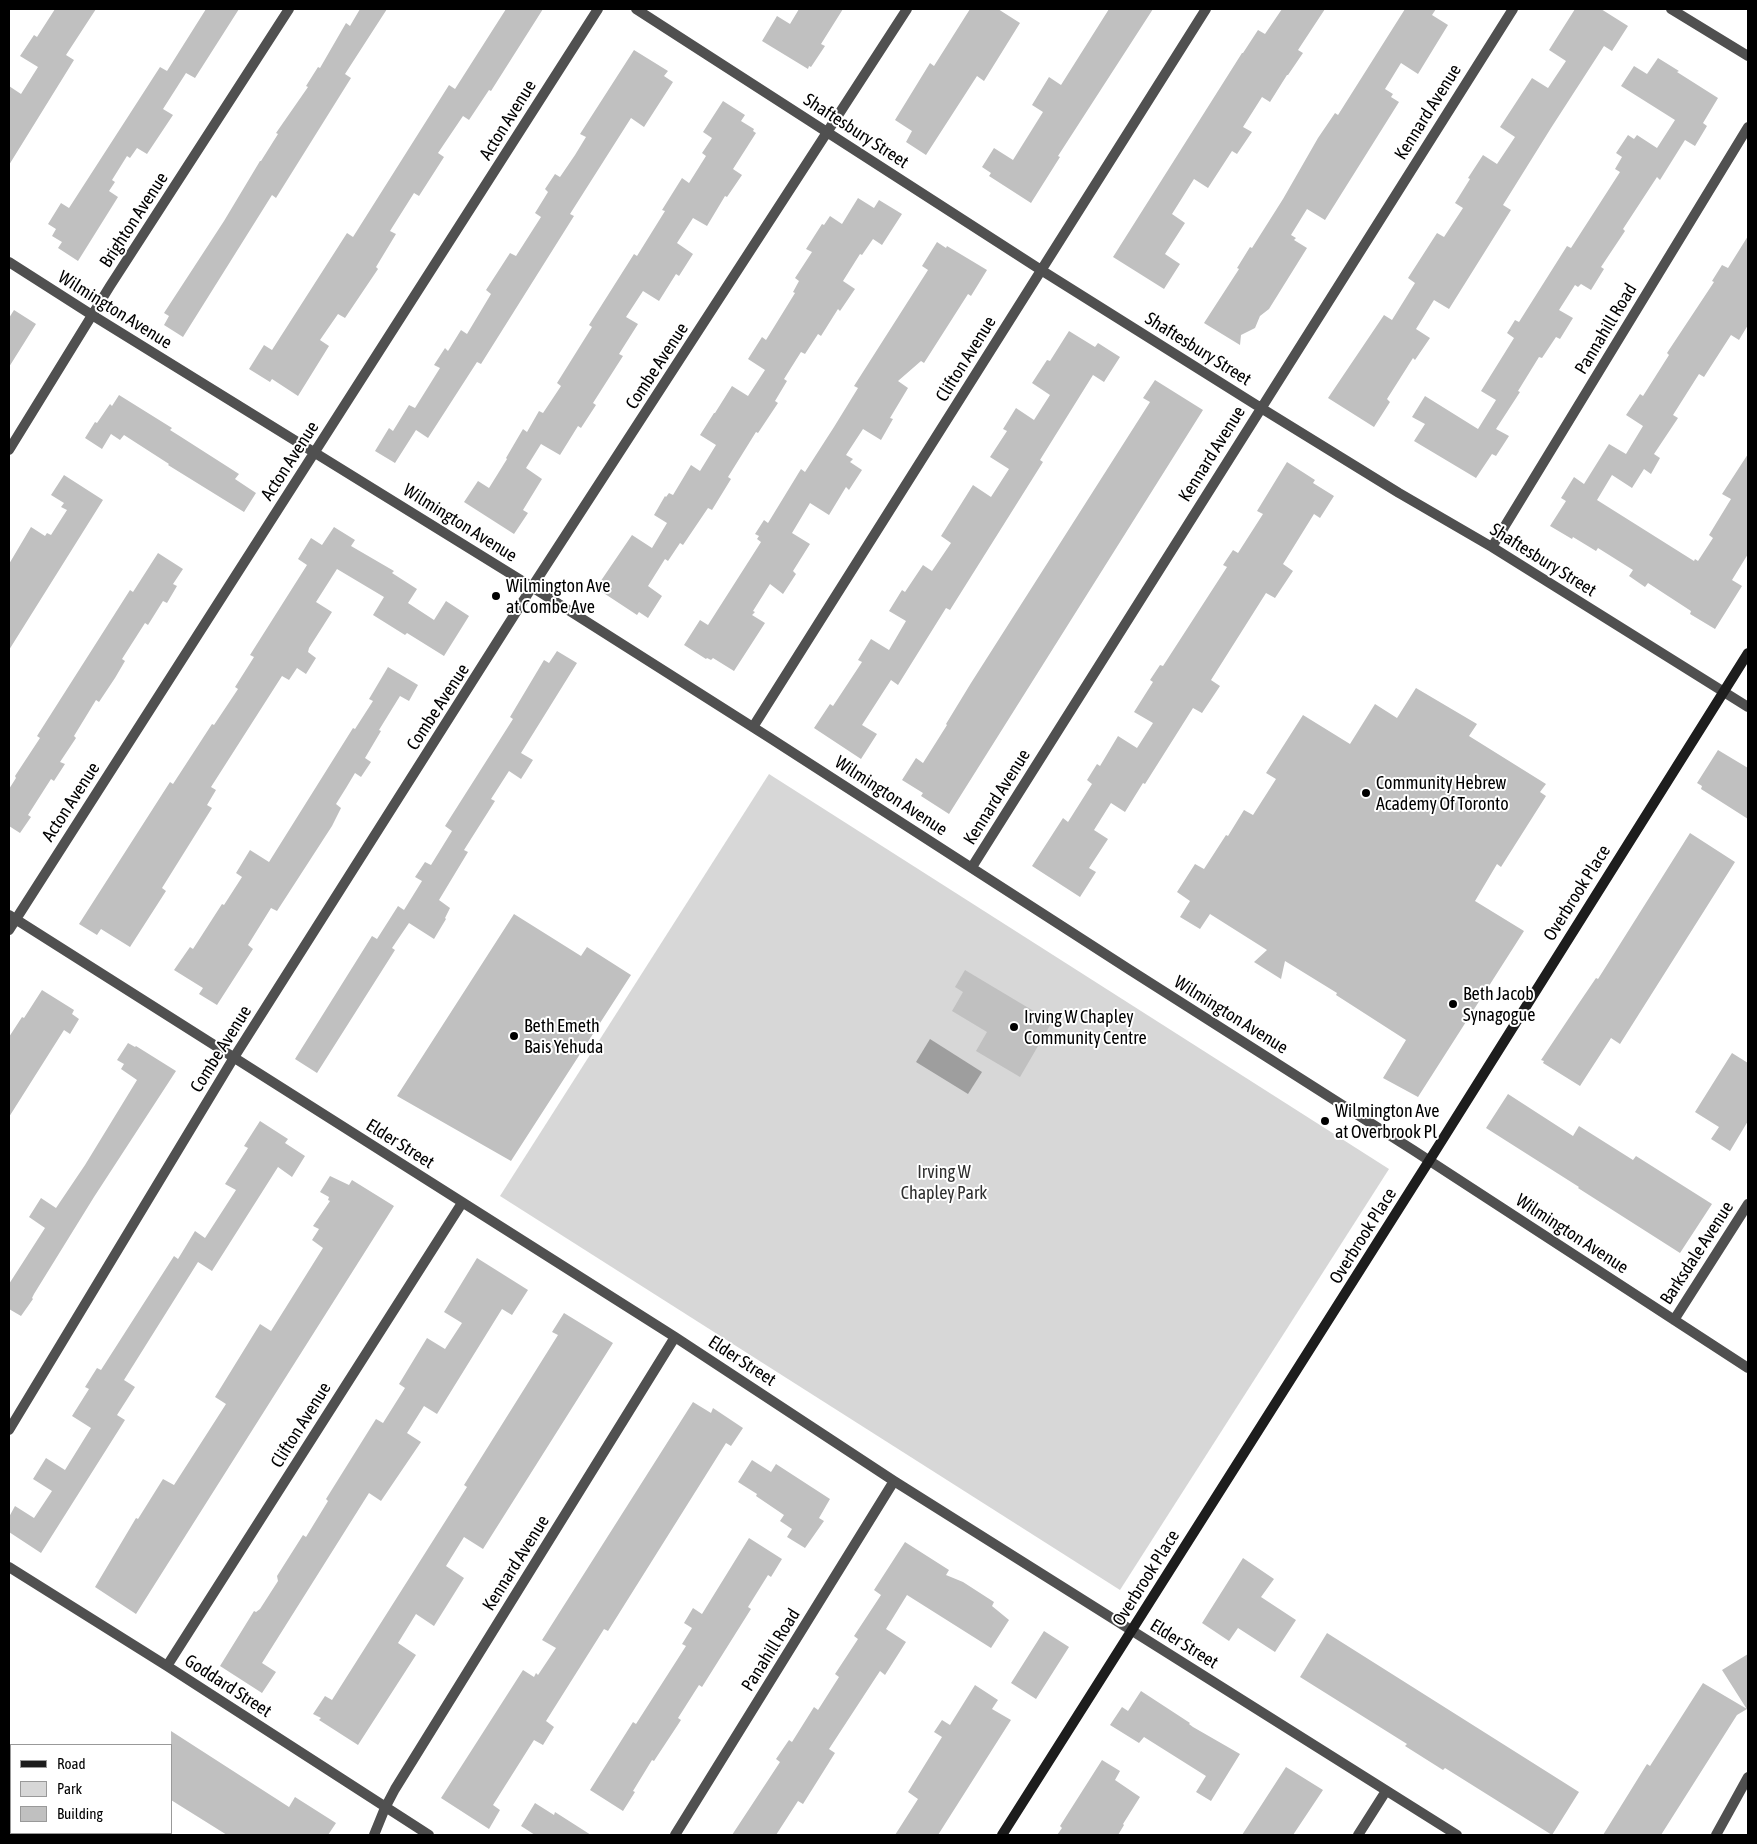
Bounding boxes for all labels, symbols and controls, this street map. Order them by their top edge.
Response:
street label: Kennard Avenue [1390,60,1466,164]
street label: Acton Avenue [475,76,541,164]
street label: Shaftesbury Street [799,89,913,173]
street label: Brighton Avenue [95,168,173,272]
street label: Wilmington Avenue [54,266,176,354]
street label: Pannahill Road [1571,280,1641,378]
street label: Shaftesbury Street [1141,308,1255,390]
street label: Clifton Avenue [931,312,1001,406]
street label: Combe Avenue [621,319,693,413]
street label: Kennard Avenue [1174,402,1250,506]
street label: Acton Avenue [256,417,324,505]
street label: Wilmington Avenue [399,479,521,567]
street label: Shaftesbury Street [1486,519,1600,601]
place label: Wilmington Ave at Combe Ave [506,575,610,618]
marker: Wilmington Ave at Combe Ave [490,590,502,602]
street label: Combe Avenue [402,660,474,754]
street label: Kennard Avenue [959,745,1035,849]
street label: Wilmington Avenue [831,752,951,840]
street label: Acton Avenue [37,758,105,846]
place label: Community Hebrew Academy Of Toronto [1376,772,1509,814]
marker: Community Hebrew Academy Of Toronto [1360,787,1372,799]
street label: Overbrook Place [1539,841,1615,945]
street label: Wilmington Avenue [1170,971,1292,1059]
place label: Beth Jacob Synagogue [1463,983,1535,1026]
marker: Beth Jacob Synagogue [1447,998,1459,1010]
street label: Combe Avenue [186,1002,256,1096]
place label: Irving W Chapley Community Centre [1024,1006,1147,1048]
place label: Beth Emeth Bais Yehuda [524,1015,603,1058]
marker: Irving W Chapley Community Centre [1008,1021,1020,1033]
marker: Beth Emeth Bais Yehuda [508,1030,520,1042]
place label: Wilmington Ave at Overbrook Pl [1335,1100,1439,1142]
street label: Elder Street [362,1115,438,1173]
marker: Wilmington Ave at Overbrook Pl [1319,1115,1331,1127]
park label: Irving W Chapley Park [901,1161,987,1204]
street label: Overbrook Place [1325,1184,1401,1288]
street label: Wilmington Avenue [1512,1190,1632,1278]
street label: Barksdale Avenue [1656,1197,1738,1309]
street label: Elder Street [704,1331,780,1391]
street label: Clifton Avenue [266,1378,336,1472]
street label: Kennard Avenue [478,1511,554,1615]
street label: Overbrook Place [1108,1526,1184,1630]
street label: Panahill Road [737,1605,805,1695]
street label: Elder Street [1146,1615,1222,1673]
street label: Goddard Street [181,1650,275,1722]
legend [10,1744,172,1834]
text: Road [57,1755,86,1772]
text: Park [57,1780,82,1797]
text: Building [57,1805,103,1822]

